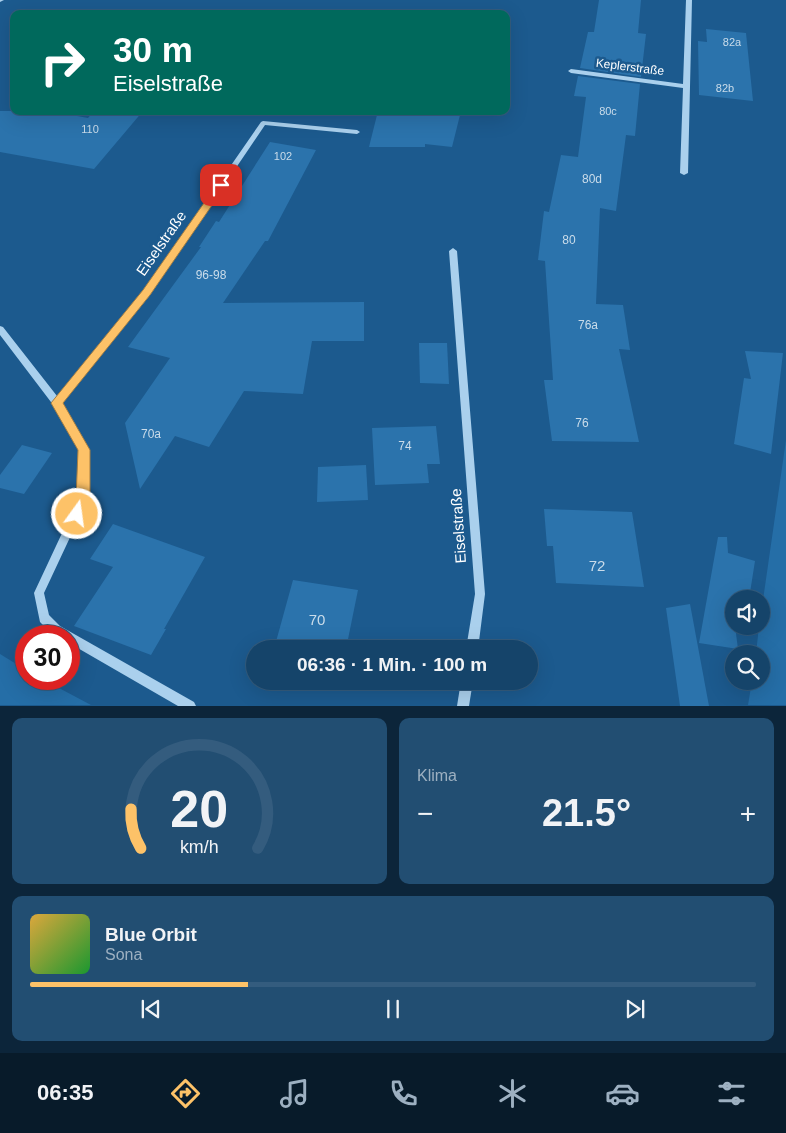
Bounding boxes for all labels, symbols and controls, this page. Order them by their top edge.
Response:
icon: right [30,30,95,95]
text: 30 m [113,30,193,69]
house number: 82a [723,36,742,48]
street label: Keplerstraße [595,56,665,78]
text: Eiselstraße [113,71,223,96]
house number: 82b [716,82,734,94]
house number: 80c [599,105,617,117]
house number: 110 [81,123,99,135]
house number: 102 [274,150,292,162]
pin [200,164,242,206]
icon: arrive [207,171,235,199]
house number: 80d [582,172,602,186]
street label: Eiselstraße [133,207,189,279]
house number: 80 [562,233,576,247]
house number: 96-98 [196,268,227,282]
house number: 76a [578,318,598,332]
house number: 76 [575,416,589,430]
house number: 70a [141,427,161,441]
house number: 74 [398,439,412,453]
position arrow [50,487,102,539]
street label: Eiselstraße [447,488,469,564]
house number: 72 [589,557,605,574]
map controls [725,590,770,690]
button: sound [725,590,770,635]
house number: 70 [309,611,325,628]
speed limit sign: 30 [15,625,80,690]
button: search [725,645,770,690]
text: 06:36 · 1 Min. · 100 m [297,654,487,675]
text: Klima [417,767,457,784]
text: 20 [171,780,228,838]
text: 21.5° [542,792,631,834]
text: − [417,798,433,829]
text: + [740,798,756,829]
text: km/h [180,837,219,857]
text: Blue Orbit [105,924,197,945]
text: Sona [105,946,142,963]
icon: previous [137,995,165,1023]
icon: pause [379,995,407,1023]
icon: next [621,995,649,1023]
icon: directions [168,1076,203,1111]
icon: music [277,1076,312,1111]
icon: phone [386,1076,421,1111]
icon: climate [495,1076,530,1111]
icon: car [605,1076,640,1111]
icon: filters [714,1076,749,1111]
text: 06:35 [37,1080,93,1105]

